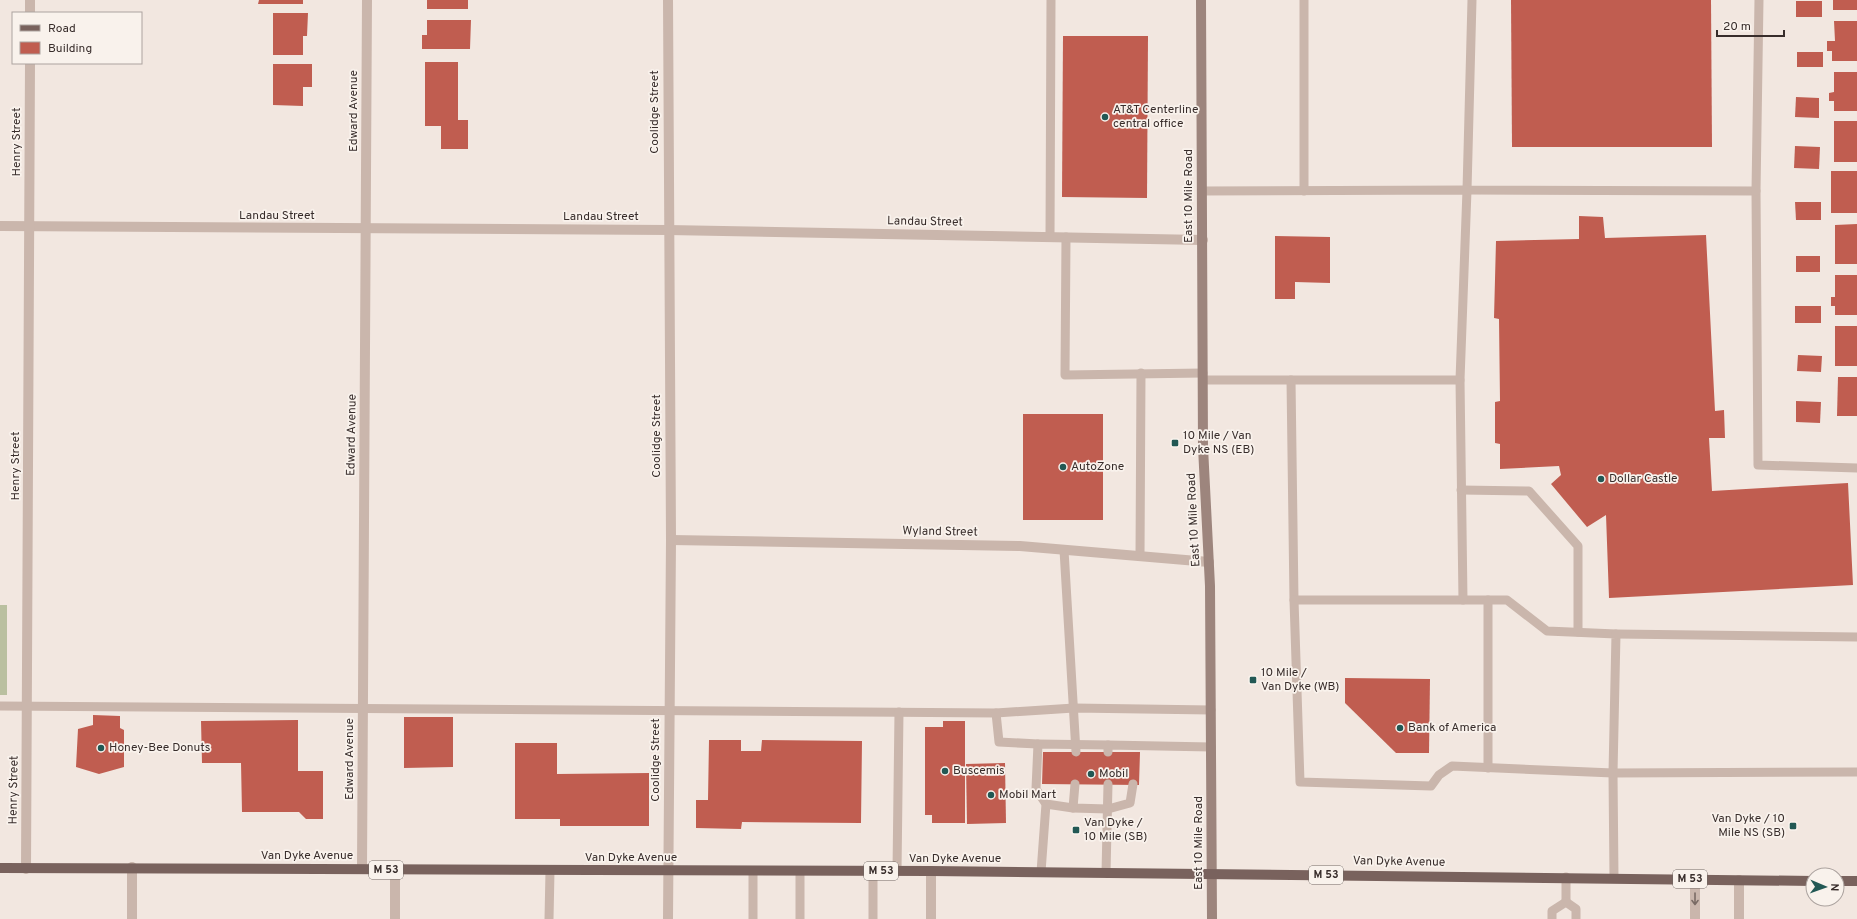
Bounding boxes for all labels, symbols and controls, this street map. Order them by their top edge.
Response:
legend [12,12,142,64]
scale bar [1717,12,1784,38]
text: 20 m [1723,19,1751,35]
text: Road [48,21,76,37]
text: Building [48,41,92,57]
street label: Edward Avenue [346,70,362,152]
street label: Coolidge Street [647,70,663,154]
place label: AT&T Centerline central office [1113,102,1198,132]
street label: Henry Street [9,108,25,176]
marker: AT&T Centerline central office [1100,112,1110,122]
street label: East 10 Mile Road [1181,149,1197,243]
street label: Landau Street [239,208,315,224]
street label: Landau Street [563,209,639,225]
street label: Landau Street [887,213,963,231]
street label: Edward Avenue [343,394,361,476]
street label: Coolidge Street [649,394,665,478]
place label: 10 Mile / Van Dyke NS (EB) [1183,428,1254,458]
street label: Henry Street [8,432,24,500]
marker: 10 Mile / Van Dyke NS (EB) [1170,438,1180,448]
place label: AutoZone [1071,459,1124,475]
marker: AutoZone [1058,462,1068,472]
place label: Dollar Castle [1609,471,1678,487]
street label: East 10 Mile Road [1184,473,1204,567]
marker: Dollar Castle [1596,474,1606,484]
street label: Wyland Street [902,523,978,541]
place label: 10 Mile / Van Dyke (WB) [1261,665,1339,695]
marker: 10 Mile / Van Dyke (WB) [1248,675,1258,685]
street label: Edward Avenue [342,718,358,800]
street label: Coolidge Street [648,718,664,802]
place label: Bank of America [1408,720,1496,736]
marker: Bank of America [1395,723,1405,733]
place label: Honey-Bee Donuts [109,740,210,756]
marker: Honey-Bee Donuts [96,743,106,753]
street label: Henry Street [5,755,23,825]
place label: Buscemis [953,763,1005,779]
marker: Buscemis [940,766,950,776]
place label: Mobil [1099,766,1128,782]
marker: Mobil [1086,769,1096,779]
place label: Mobil Mart [999,787,1056,803]
marker: Mobil Mart [986,790,996,800]
street label: East 10 Mile Road [1191,796,1207,890]
place label: Van Dyke / 10 Mile NS (SB) [1711,811,1785,841]
place label: Van Dyke / 10 Mile (SB) [1084,815,1147,845]
marker: Van Dyke / 10 Mile NS (SB) [1788,821,1798,831]
marker: Van Dyke / 10 Mile (SB) [1071,825,1081,835]
street label: Van Dyke Avenue [261,848,353,864]
street label: Van Dyke Avenue [585,850,677,866]
street label: Van Dyke Avenue [909,851,1001,867]
street label: Van Dyke Avenue [1353,853,1445,871]
road number: M 53 [369,861,403,879]
road number: M 53 [864,862,898,880]
road number: M 53 [1309,866,1343,884]
north arrow [1805,867,1845,907]
road number: M 53 [1673,870,1707,888]
text: N [1827,883,1841,892]
one-way arrow [1691,892,1699,905]

